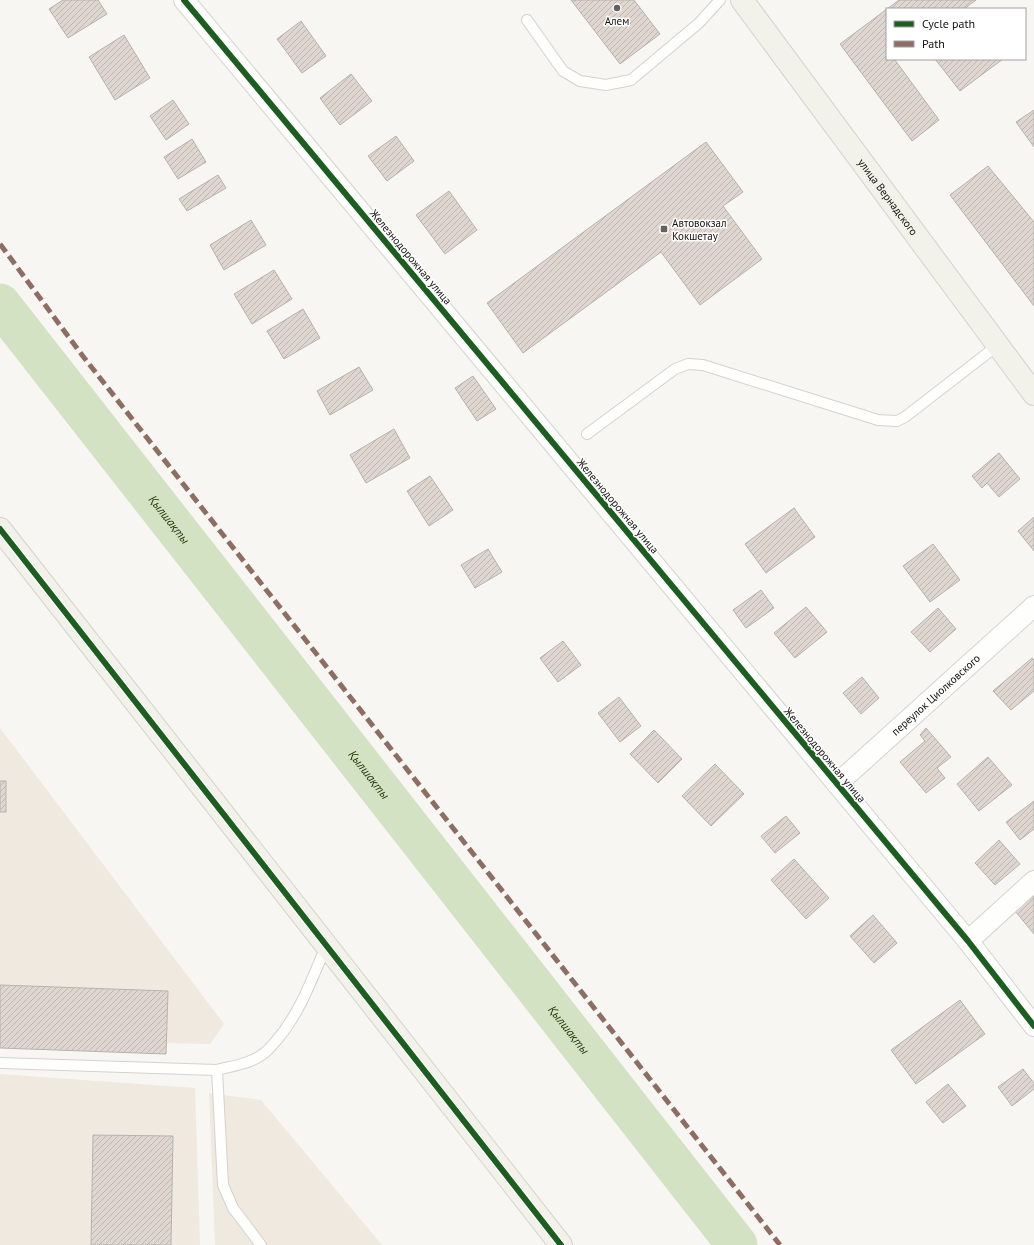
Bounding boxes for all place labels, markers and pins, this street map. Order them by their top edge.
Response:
marker: Алем [612,3,622,13]
place label: Алем [605,14,629,28]
place label: Автовокзал Кокшетау [672,216,727,243]
marker: Автовокзал Кокшетау [659,224,669,234]

